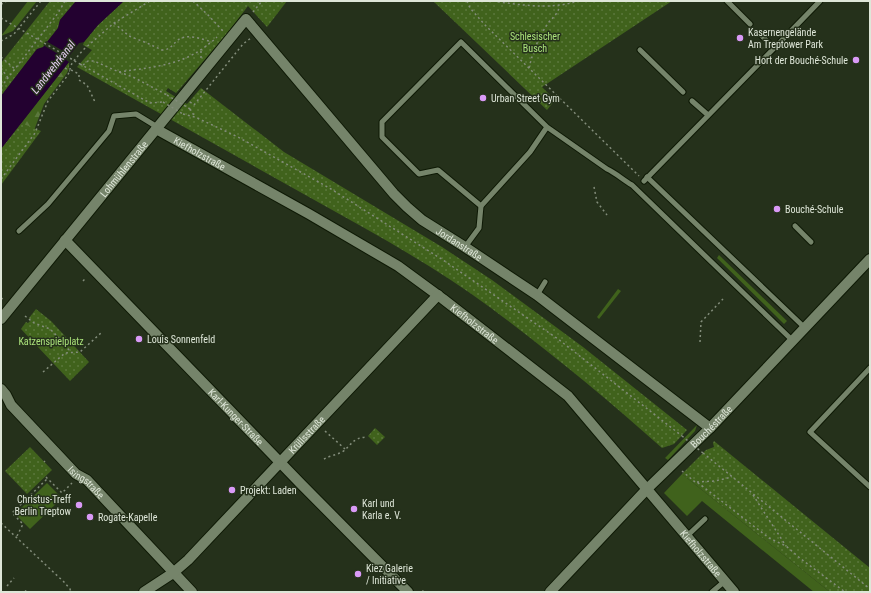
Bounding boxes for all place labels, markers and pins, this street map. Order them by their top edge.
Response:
place label: Kasernengelände Am Treptower Park [748,27,824,50]
marker: Kasernengelände Am Treptower Park [735,33,745,43]
place label: Hort der Bouché-Schule [755,55,848,66]
marker: Hort der Bouché-Schule [851,55,861,65]
marker: Urban Street Gym [478,93,488,103]
place label: Urban Street Gym [491,93,560,104]
marker: Bouché-Schule [772,204,782,214]
place label: Bouché-Schule [785,204,844,215]
marker: Louis Sonnenfeld [134,334,144,344]
place label: Louis Sonnenfeld [147,334,215,345]
marker: Projekt: Laden [227,485,237,495]
place label: Projekt: Laden [240,485,297,496]
place label: Christus-Treff Berlin Treptow [14,494,72,517]
place label: Karl und Karla e. V. [362,498,401,521]
marker: Christus-Treff Berlin Treptow [74,500,84,510]
marker: Karl und Karla e. V. [349,504,359,514]
marker: Rogate-Kapelle [85,512,95,522]
place label: Rogate-Kapelle [98,512,158,523]
place label: Kiez Galerie / Initiative [366,563,413,586]
marker: Kiez Galerie / Initiative [353,569,363,579]

